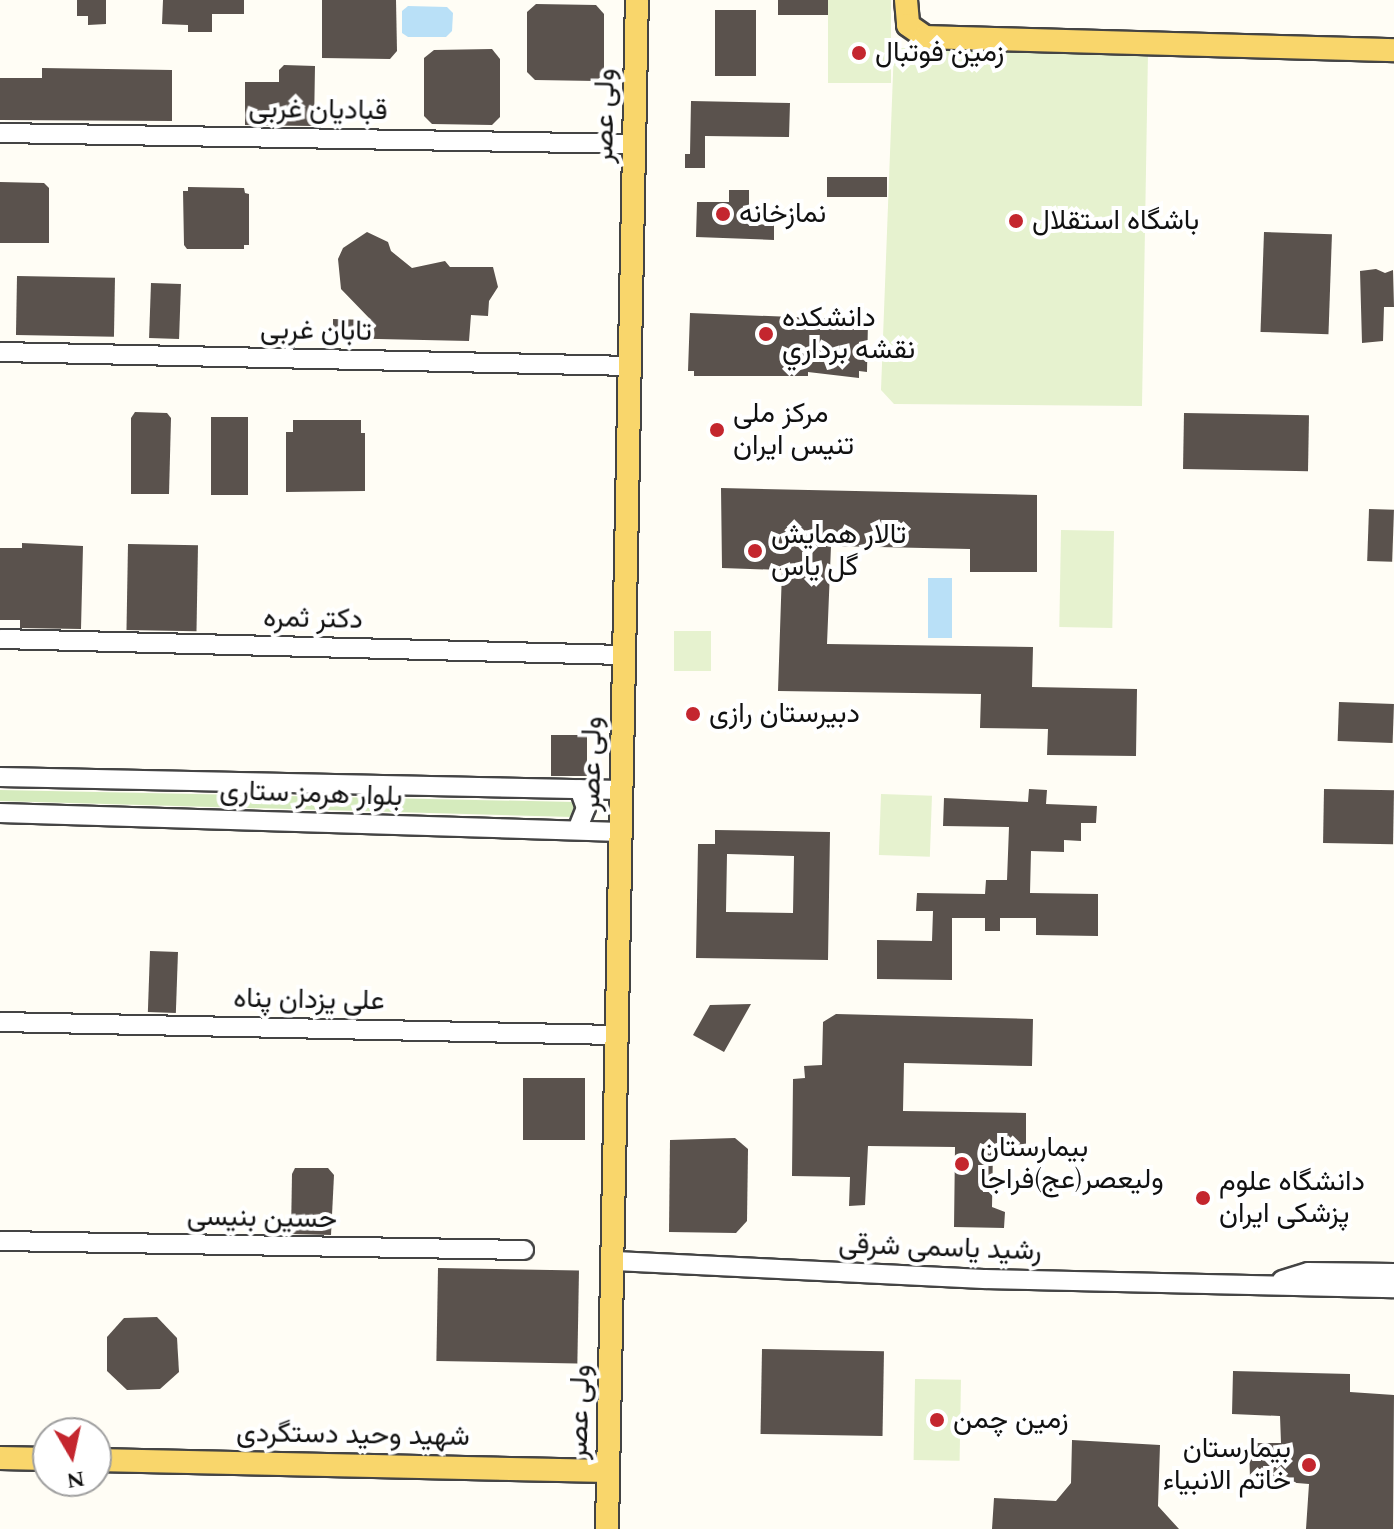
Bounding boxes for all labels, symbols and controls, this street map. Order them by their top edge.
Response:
place label: زمین فوتبال [875,36,1004,70]
marker: زمین فوتبال [850,44,868,62]
street label: ولی عصر [587,68,623,164]
street label: قبادیان غربی [248,92,388,128]
place label: نمازخانه [739,197,826,231]
place label: باشگاه استقلال [1032,204,1199,238]
marker: نمازخانه [714,205,732,223]
marker: باشگاه استقلال [1007,212,1025,230]
place label: دانشكده نقشه برداري [782,301,915,367]
street label: تابان غربی [260,313,372,349]
marker: دانشكده نقشه برداري [757,325,775,343]
place label: مرکز ملی تنیس ایران [733,397,854,463]
marker: مرکز ملی تنیس ایران [708,421,726,439]
place label: تالار همایش گل یاس [771,518,906,584]
marker: تالار همایش گل یاس [746,542,764,560]
street label: دکتر ثمره [263,601,363,637]
place label: دبیرستان رازی [709,697,860,731]
marker: دبیرستان رازی [684,705,702,723]
street label: ولی عصر [574,716,610,812]
street label: بلوار هرمز ستاری [219,774,403,814]
street label: علی یزدان پناه [233,982,385,1018]
place label: بیمارستان ولیعصر(عج)فراجا [980,1131,1164,1197]
marker: بیمارستان ولیعصر(عج)فراجا [951,1153,973,1175]
place label: دانشگاه علوم پزشکی ایران [1219,1165,1365,1231]
marker: دانشگاه علوم پزشکی ایران [1194,1189,1212,1207]
street label: حسین بنیسی [187,1200,337,1236]
street label: رشید یاسمی شرقی [838,1228,1042,1268]
street label: ولی عصر [562,1364,598,1460]
place label: زمین چمن [953,1403,1069,1437]
marker: زمین چمن [928,1411,946,1429]
street label: شهید وحید دستگردی [236,1416,470,1454]
north arrow [32,1417,112,1497]
place label: بیمارستان خاتم الانبیاء [1163,1432,1291,1498]
marker: بیمارستان خاتم الانبیاء [1298,1454,1320,1476]
text: N [64,1462,87,1497]

